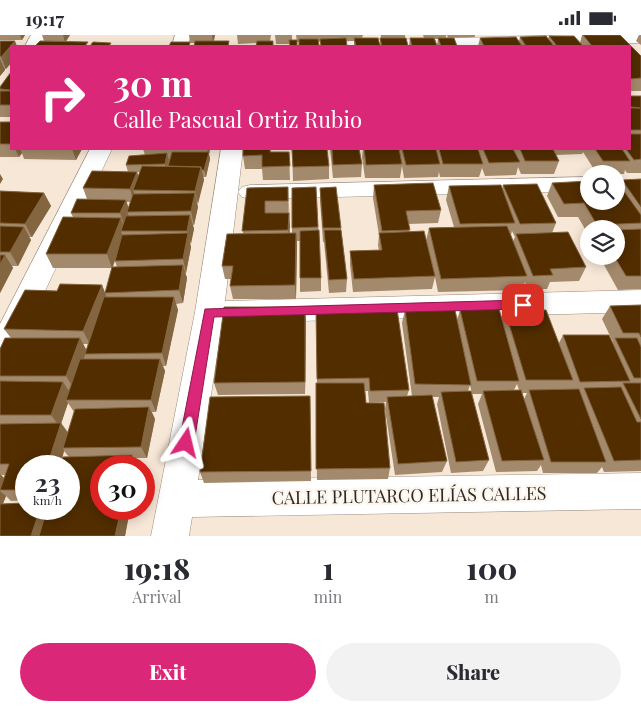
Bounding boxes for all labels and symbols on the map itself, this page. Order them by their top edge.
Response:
pin [502,284,544,326]
position arrow [159,416,211,468]
speed limit sign: 30 [90,455,155,520]
street label: CALLE PLUTARCO ELÍAS CALLES [271,481,547,509]

